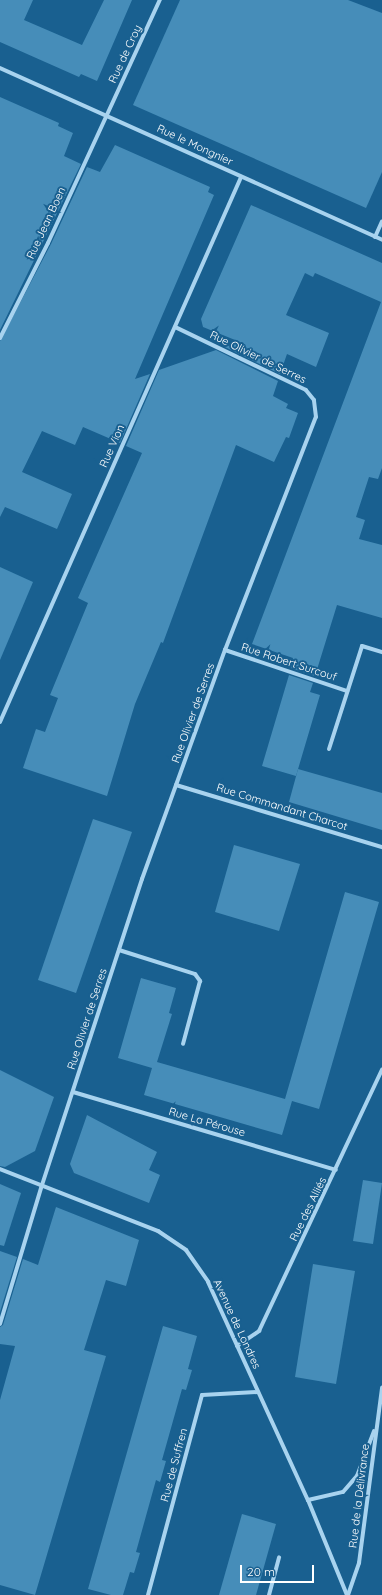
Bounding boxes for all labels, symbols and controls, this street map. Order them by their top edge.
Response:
street label: Rue de Croy [106,23,144,85]
street label: Rue le Mongnier [155,122,235,168]
street label: Rue Jean Boen [24,185,68,261]
street label: Rue Olivier de Serres [208,328,308,386]
street label: Rue Vion [97,423,127,469]
street label: Rue Robert Surcouf [240,640,338,684]
street label: Rue Olivier de Serres [169,661,217,765]
street label: Rue Commandant Charcot [215,781,349,833]
street label: Rue Olivier de Serres [64,967,110,1071]
street label: Rue La Pérouse [167,1105,247,1139]
street label: Rue des Alliés [287,1175,329,1243]
street label: Avenue de Londres [210,1277,264,1371]
street label: Rue de Suffren [158,1427,190,1503]
street label: Rue de la Délivrance [346,1443,372,1549]
scale bar [242,1557,316,1583]
text: 20 m [247,1564,275,1579]

